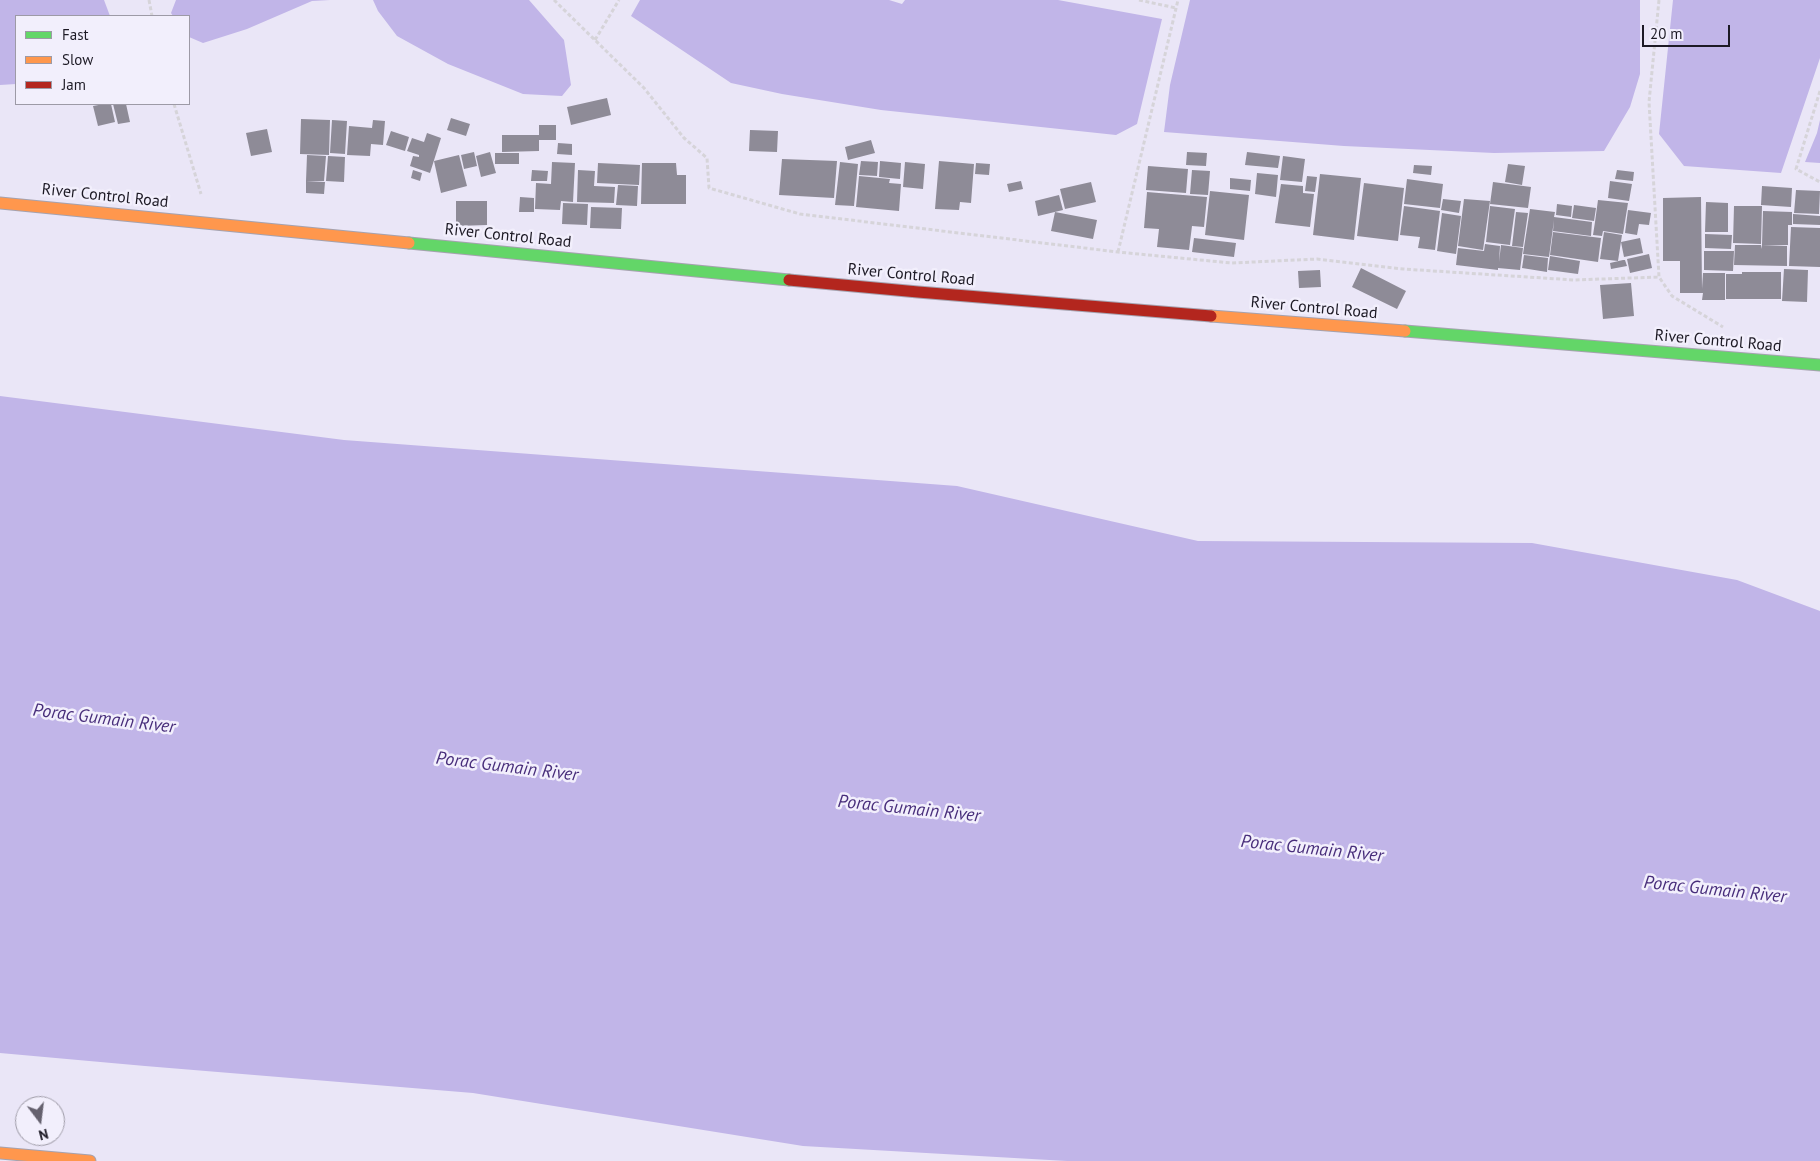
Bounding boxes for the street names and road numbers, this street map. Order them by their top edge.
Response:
street label: River Control Road [41,180,169,212]
street label: River Control Road [444,220,572,252]
street label: River Control Road [847,260,975,290]
street label: River Control Road [1250,293,1378,323]
street label: River Control Road [1654,326,1782,356]

